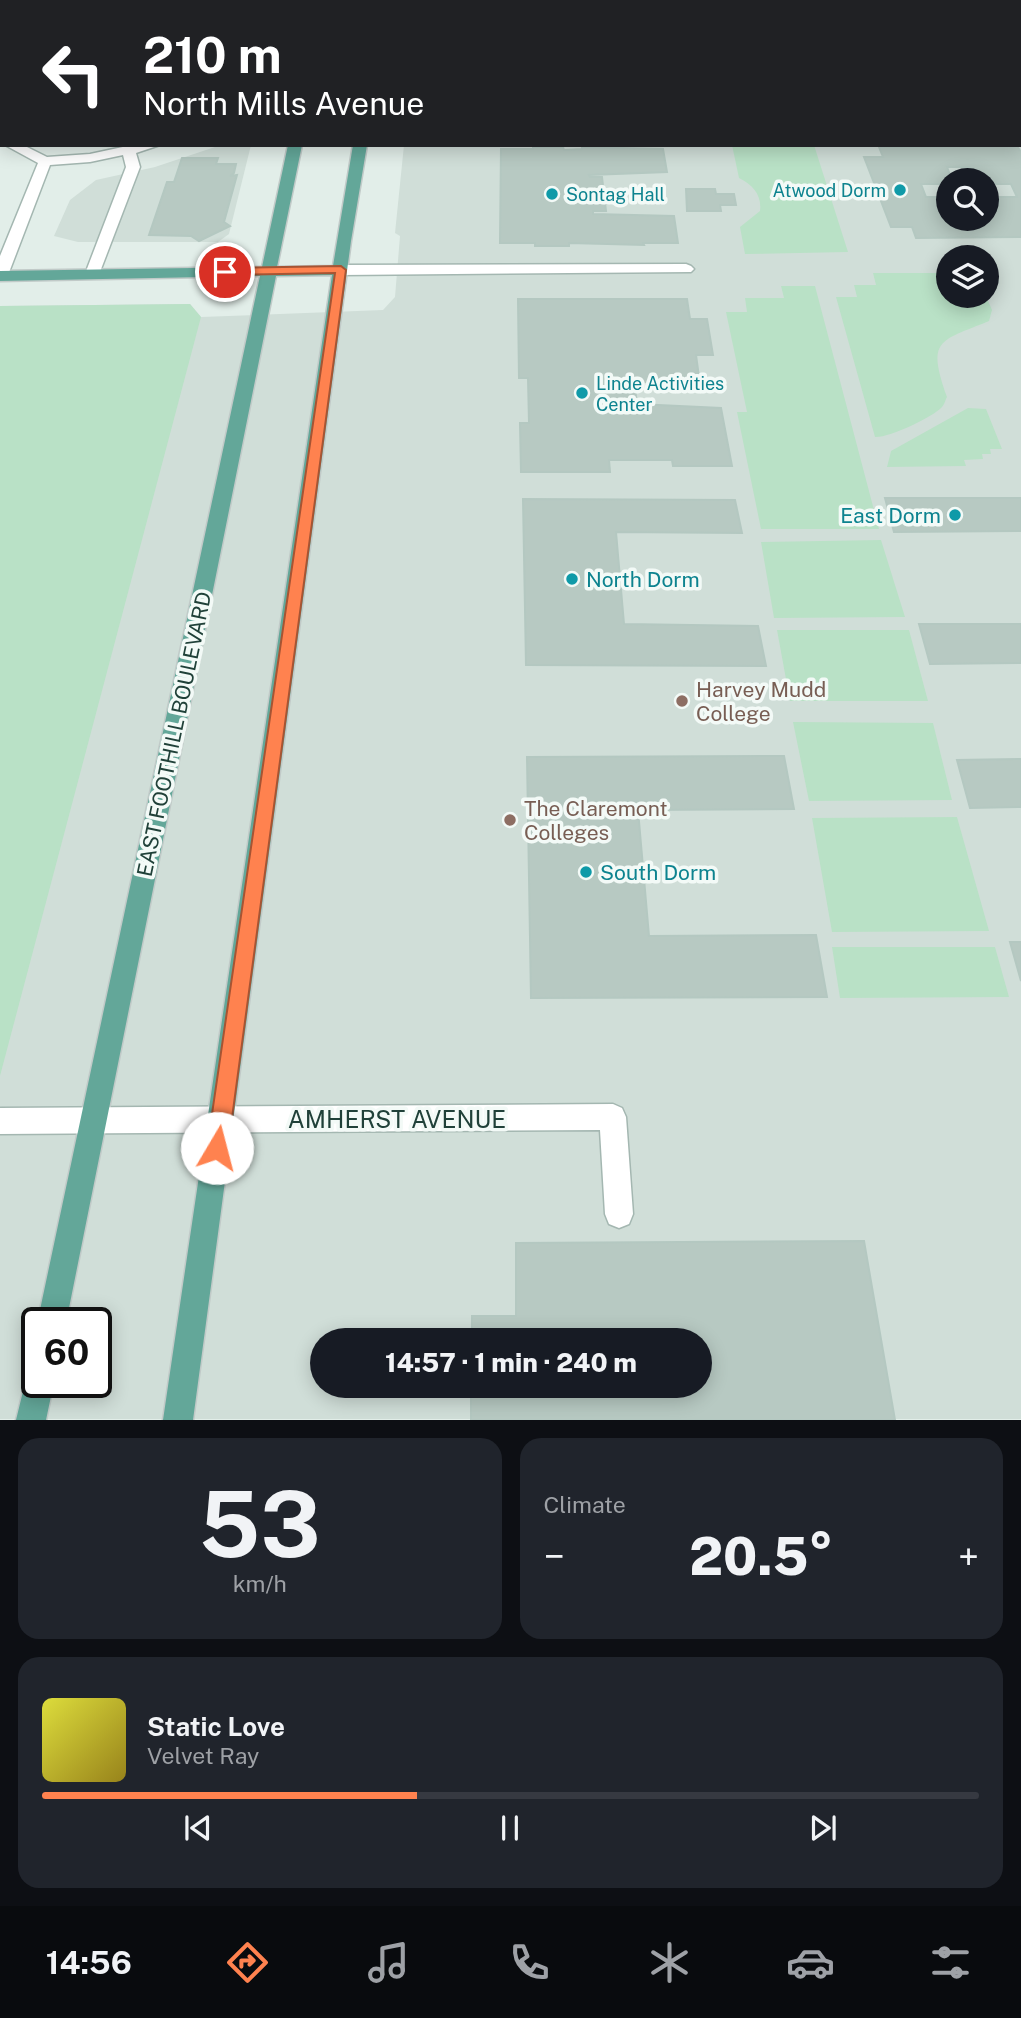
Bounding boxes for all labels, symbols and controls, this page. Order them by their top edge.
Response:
text: 210 m [143,26,282,84]
icon: left [28,28,119,119]
text: North Mills Avenue [143,85,424,122]
map controls [936,168,999,308]
button: search [936,168,999,231]
place label: Atwood Dorm [773,180,886,201]
marker: Atwood Dorm [892,182,908,198]
place label: Sontag Hall [566,184,665,205]
marker: Sontag Hall [544,186,560,202]
pin [195,242,255,302]
button: layers [936,245,999,308]
icon: arrive [206,253,244,291]
place label: Linde Activities Center [596,373,724,415]
marker: Linde Activities Center [574,385,590,401]
place label: East Dorm [840,503,941,528]
marker: East Dorm [947,507,963,523]
place label: North Dorm [586,567,700,592]
marker: North Dorm [564,571,580,587]
street label: EAST FOOTHILL BOULEVARD [132,589,216,879]
place label: Harvey Mudd College [696,677,826,726]
marker: Harvey Mudd College [674,693,690,709]
place label: The Claremont Colleges [524,796,668,845]
marker: The Claremont Colleges [502,812,518,828]
place label: South Dorm [600,860,716,885]
marker: South Dorm [578,864,594,880]
street label: AMHERST AVENUE [288,1105,506,1133]
position arrow [180,1111,254,1185]
speed limit sign: 60 [21,1307,112,1398]
text: 14:57 · 1 min · 240 m [385,1347,637,1378]
text: 53 [199,1471,321,1577]
text: Climate [544,1491,626,1518]
text: 20.5° [689,1526,833,1587]
text: − [544,1534,565,1579]
text: + [958,1534,979,1579]
text: km/h [233,1570,287,1597]
text: Static Love [147,1711,285,1742]
text: Velvet Ray [147,1742,259,1769]
icon: previous [179,1809,217,1847]
icon: pause [491,1809,529,1847]
icon: next [804,1809,842,1847]
icon: directions [223,1938,272,1987]
icon: music [364,1938,413,1987]
icon: phone [505,1938,554,1987]
icon: climate [645,1938,694,1987]
icon: car [786,1938,835,1987]
icon: filters [926,1938,975,1987]
text: 14:56 [46,1944,132,1981]

